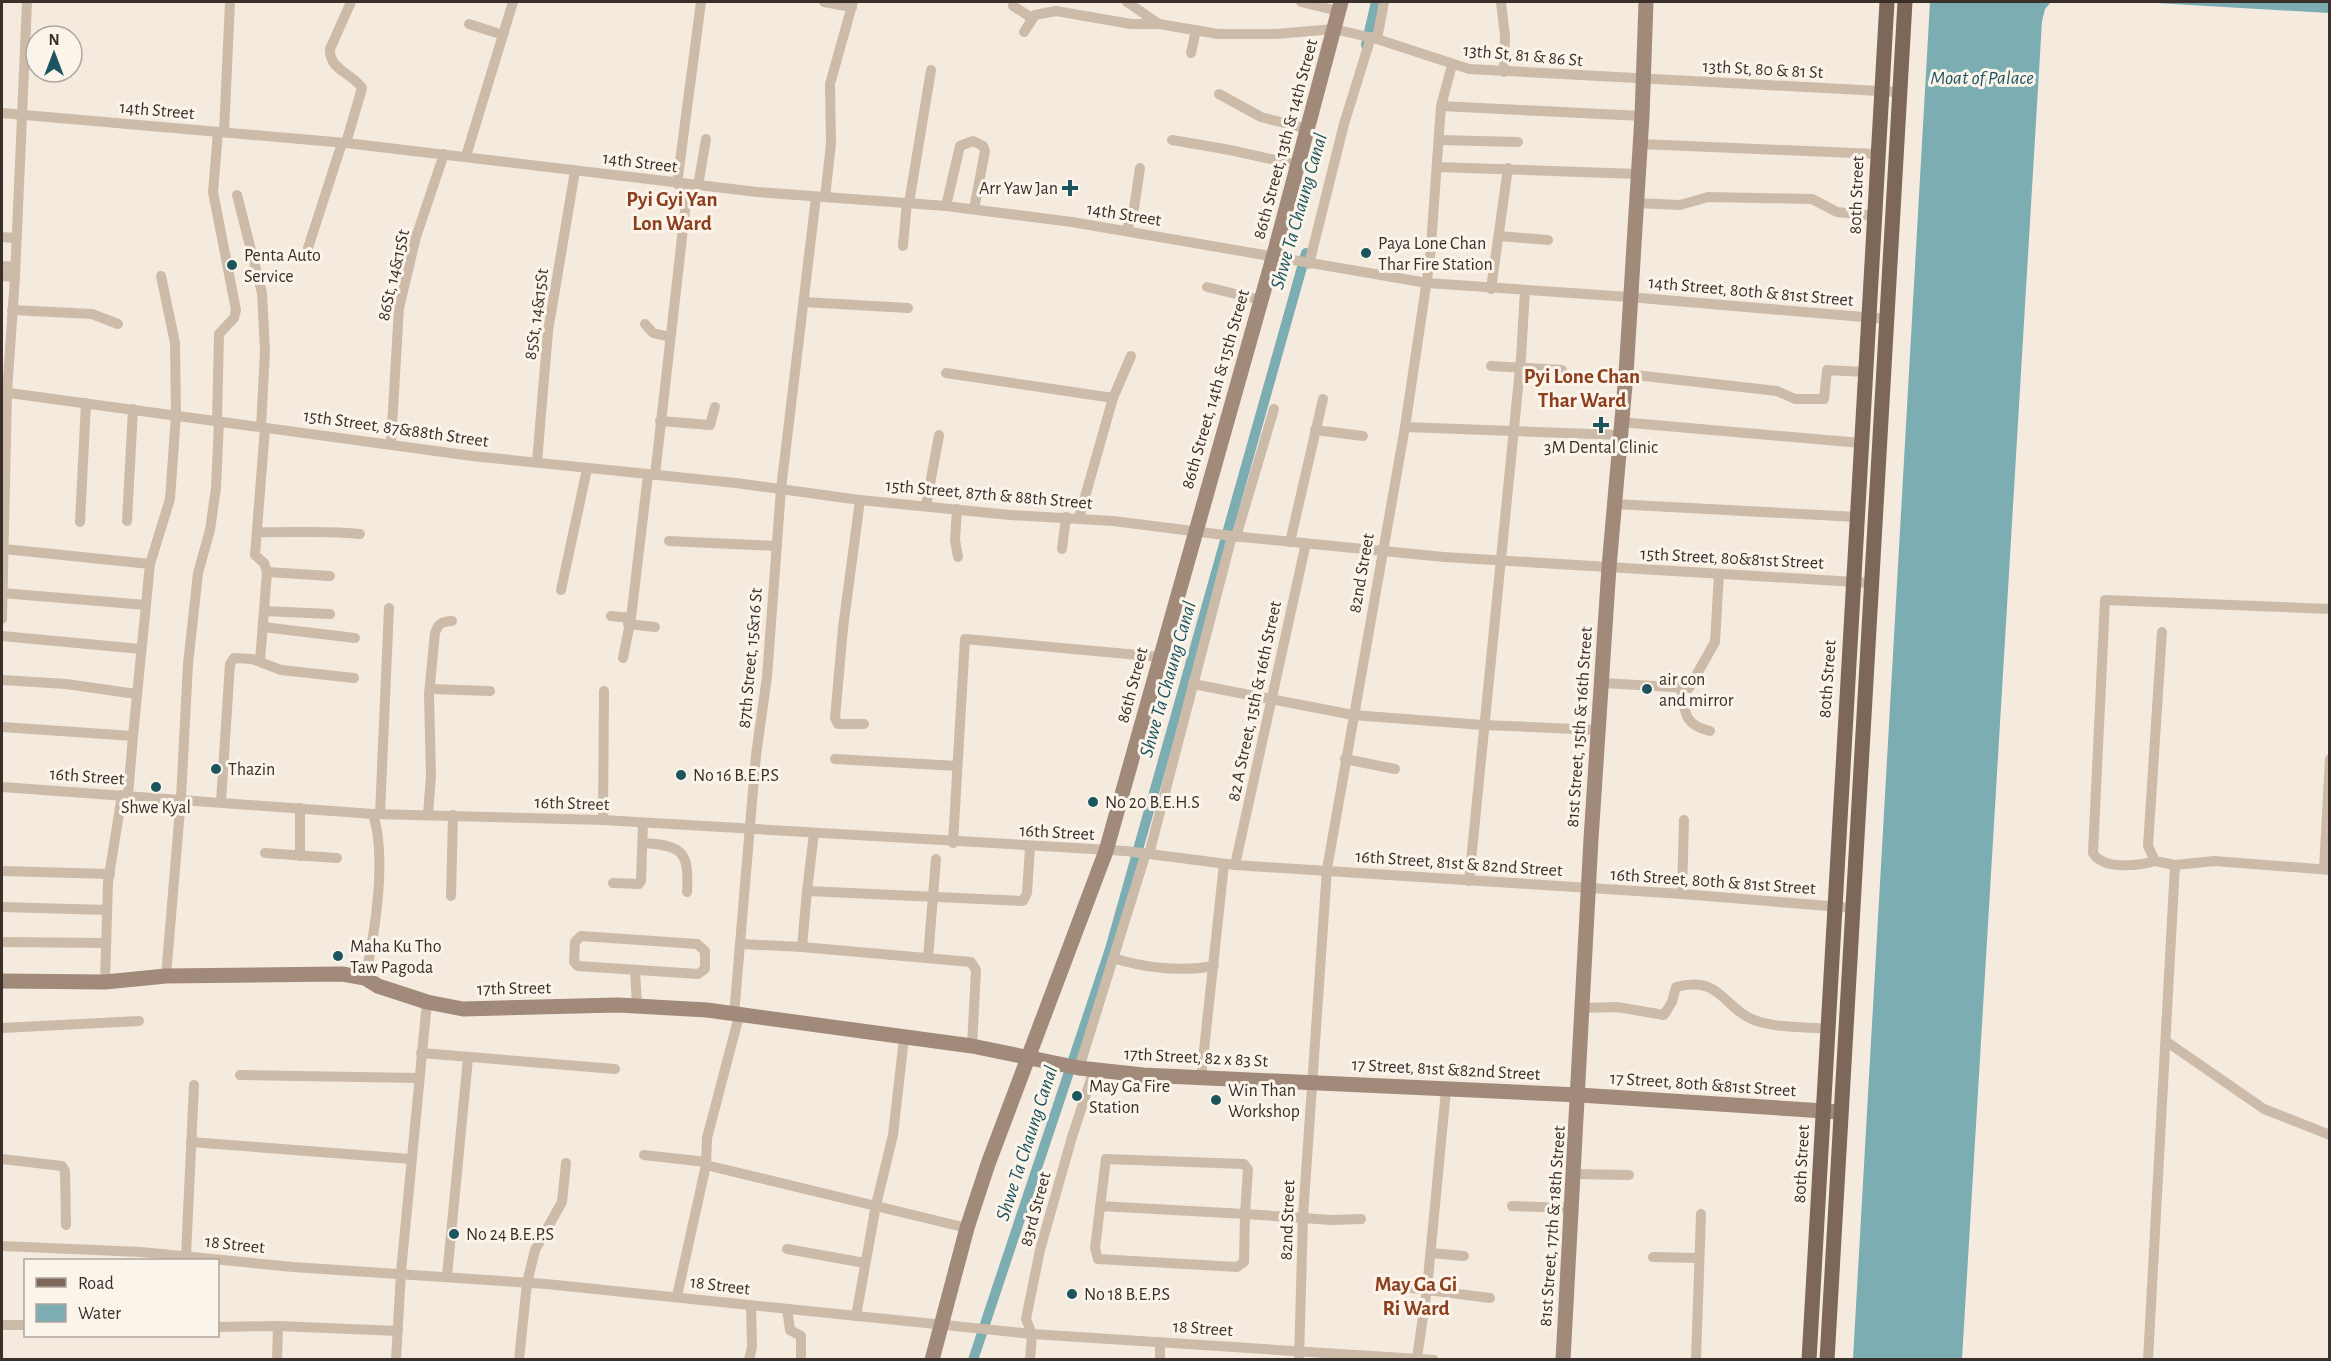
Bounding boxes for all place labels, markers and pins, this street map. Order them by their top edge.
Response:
place label: Arr Yaw Jan [979,180,1058,198]
marker: Arr Yaw Jan [1063,181,1077,195]
place label: Paya Lone Chan Thar Fire Station [1378,235,1493,274]
marker: Paya Lone Chan Thar Fire Station [1359,246,1373,260]
place label: Penta Auto Service [244,247,321,286]
marker: Penta Auto Service [225,258,239,272]
marker: 3M Dental Clinic [1592,416,1610,434]
place label: 3M Dental Clinic [1544,439,1658,457]
place label: air con and mirror [1659,671,1734,710]
marker: air con and mirror [1640,682,1654,696]
place label: Thazin [228,761,275,779]
marker: Thazin [209,762,223,776]
place label: No 16 B.E.P.S [693,767,779,785]
marker: No 16 B.E.P.S [674,768,688,782]
marker: Shwe Kyal [149,780,163,794]
place label: No 20 B.E.H.S [1105,794,1200,812]
marker: No 20 B.E.H.S [1086,795,1100,809]
place label: Shwe Kyal [121,799,191,817]
place label: Maha Ku Tho Taw Pagoda [350,938,442,977]
marker: Maha Ku Tho Taw Pagoda [331,949,345,963]
place label: May Ga Fire Station [1089,1078,1170,1117]
place label: Win Than Workshop [1228,1082,1300,1121]
marker: May Ga Fire Station [1070,1089,1084,1103]
marker: Win Than Workshop [1209,1093,1223,1107]
place label: No 24 B.E.P.S [466,1226,554,1244]
marker: No 24 B.E.P.S [447,1227,461,1241]
place label: No 18 B.E.P.S [1084,1286,1170,1304]
marker: No 18 B.E.P.S [1065,1287,1079,1301]

